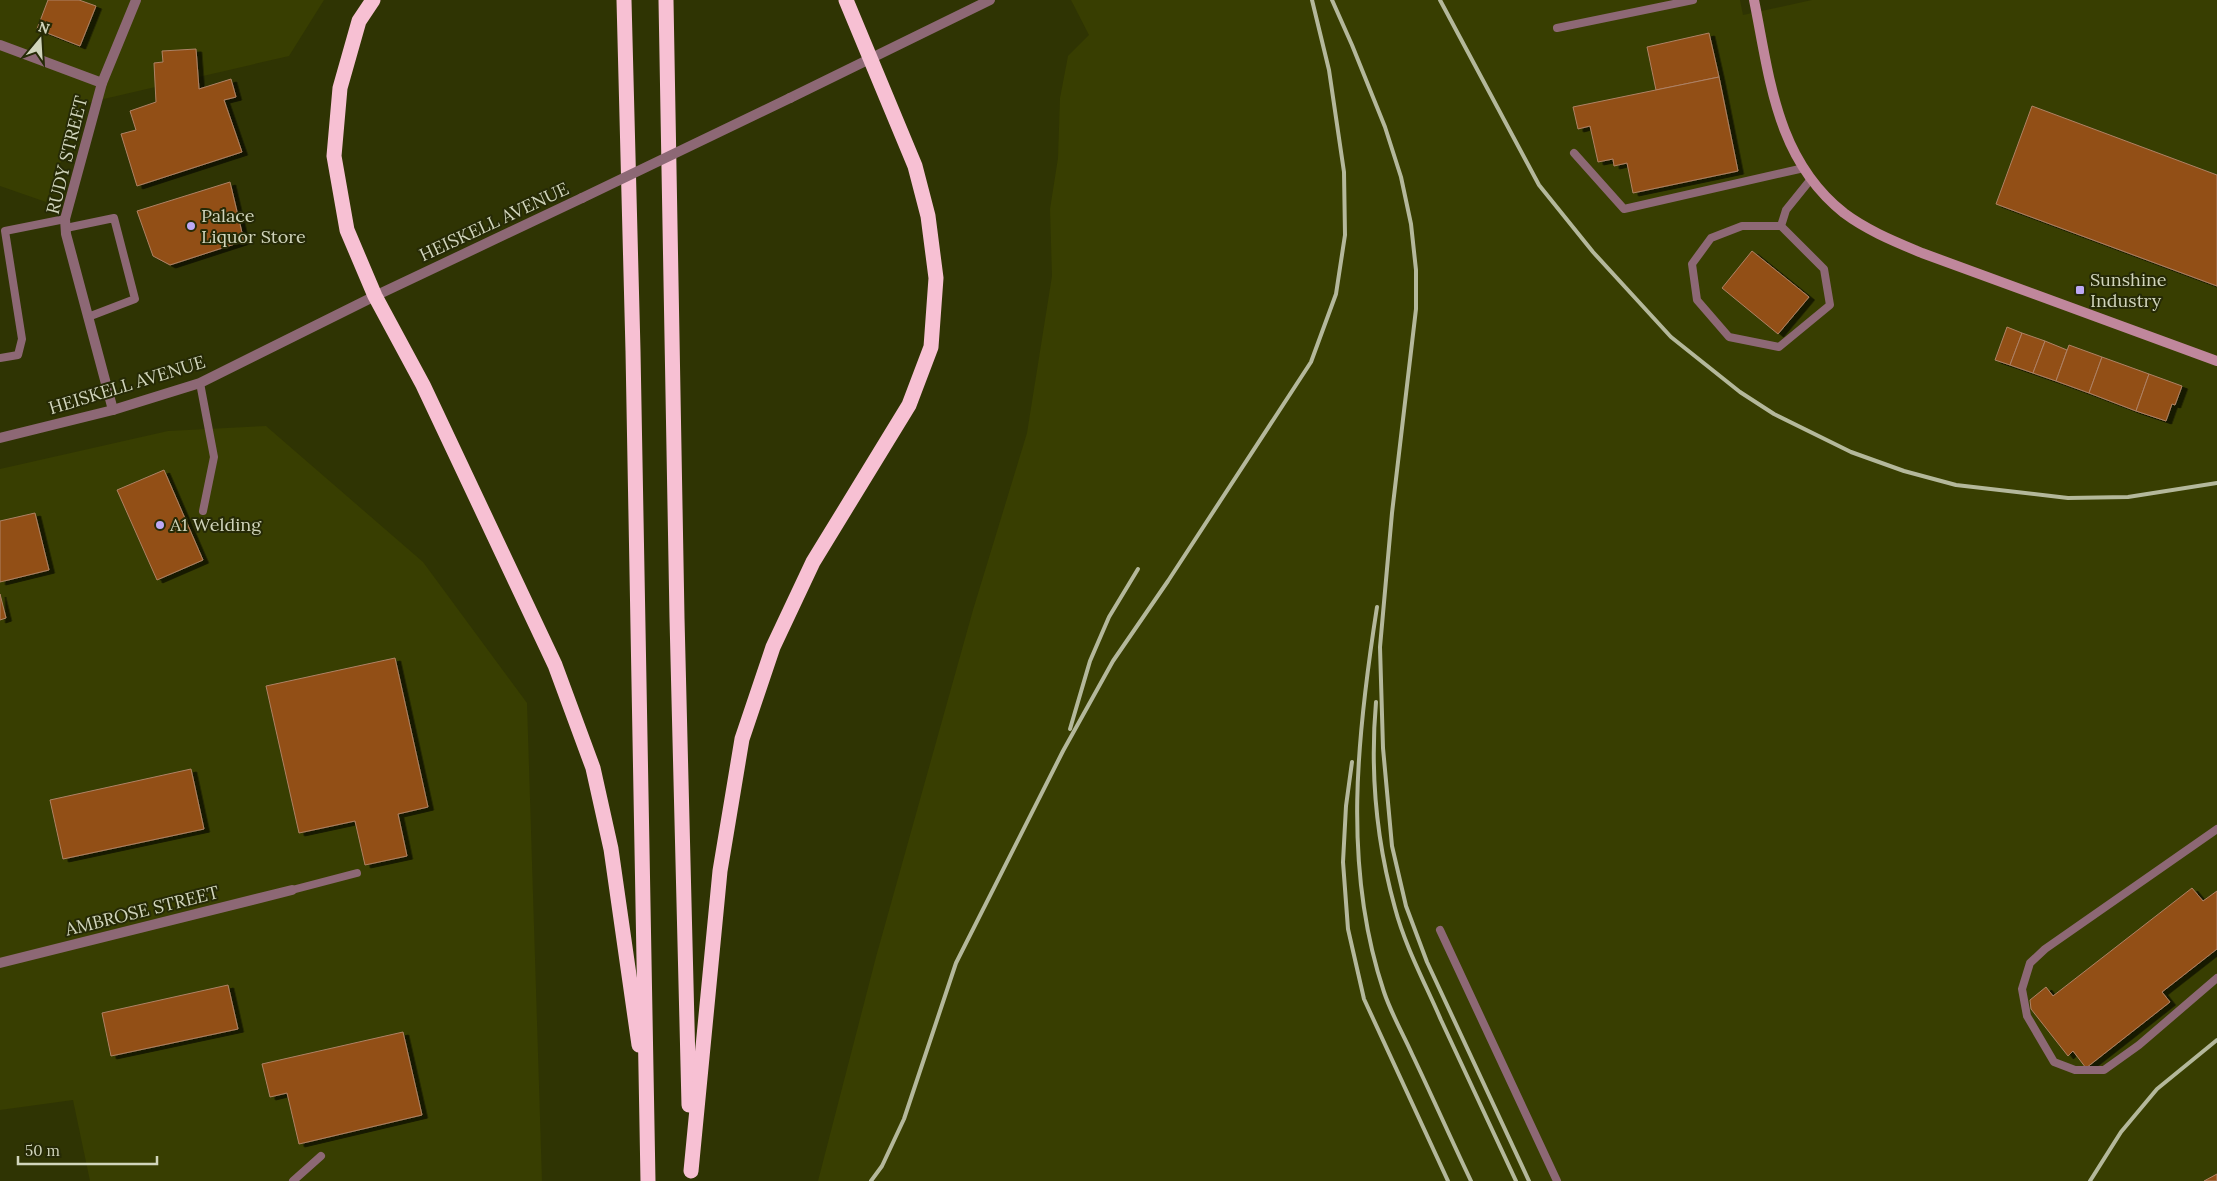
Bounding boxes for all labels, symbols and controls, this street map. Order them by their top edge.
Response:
north arrow [15,15,65,65]
text: N [36,17,52,38]
street label: RUDY STREET [41,93,92,216]
street label: HEISKELL AVENUE [415,177,572,266]
place label: Palace Liquor Store [201,204,306,248]
marker: Palace Liquor Store [185,220,197,232]
place label: Sunshine Industry [2090,268,2167,312]
marker: Sunshine Industry [2074,284,2086,296]
street label: HEISKELL AVENUE [46,350,208,419]
place label: A1 Welding [169,513,262,536]
marker: A1 Welding [154,519,166,531]
street label: AMBROSE STREET [62,880,222,941]
scale bar [18,1134,156,1166]
text: 50 m [25,1141,60,1160]

